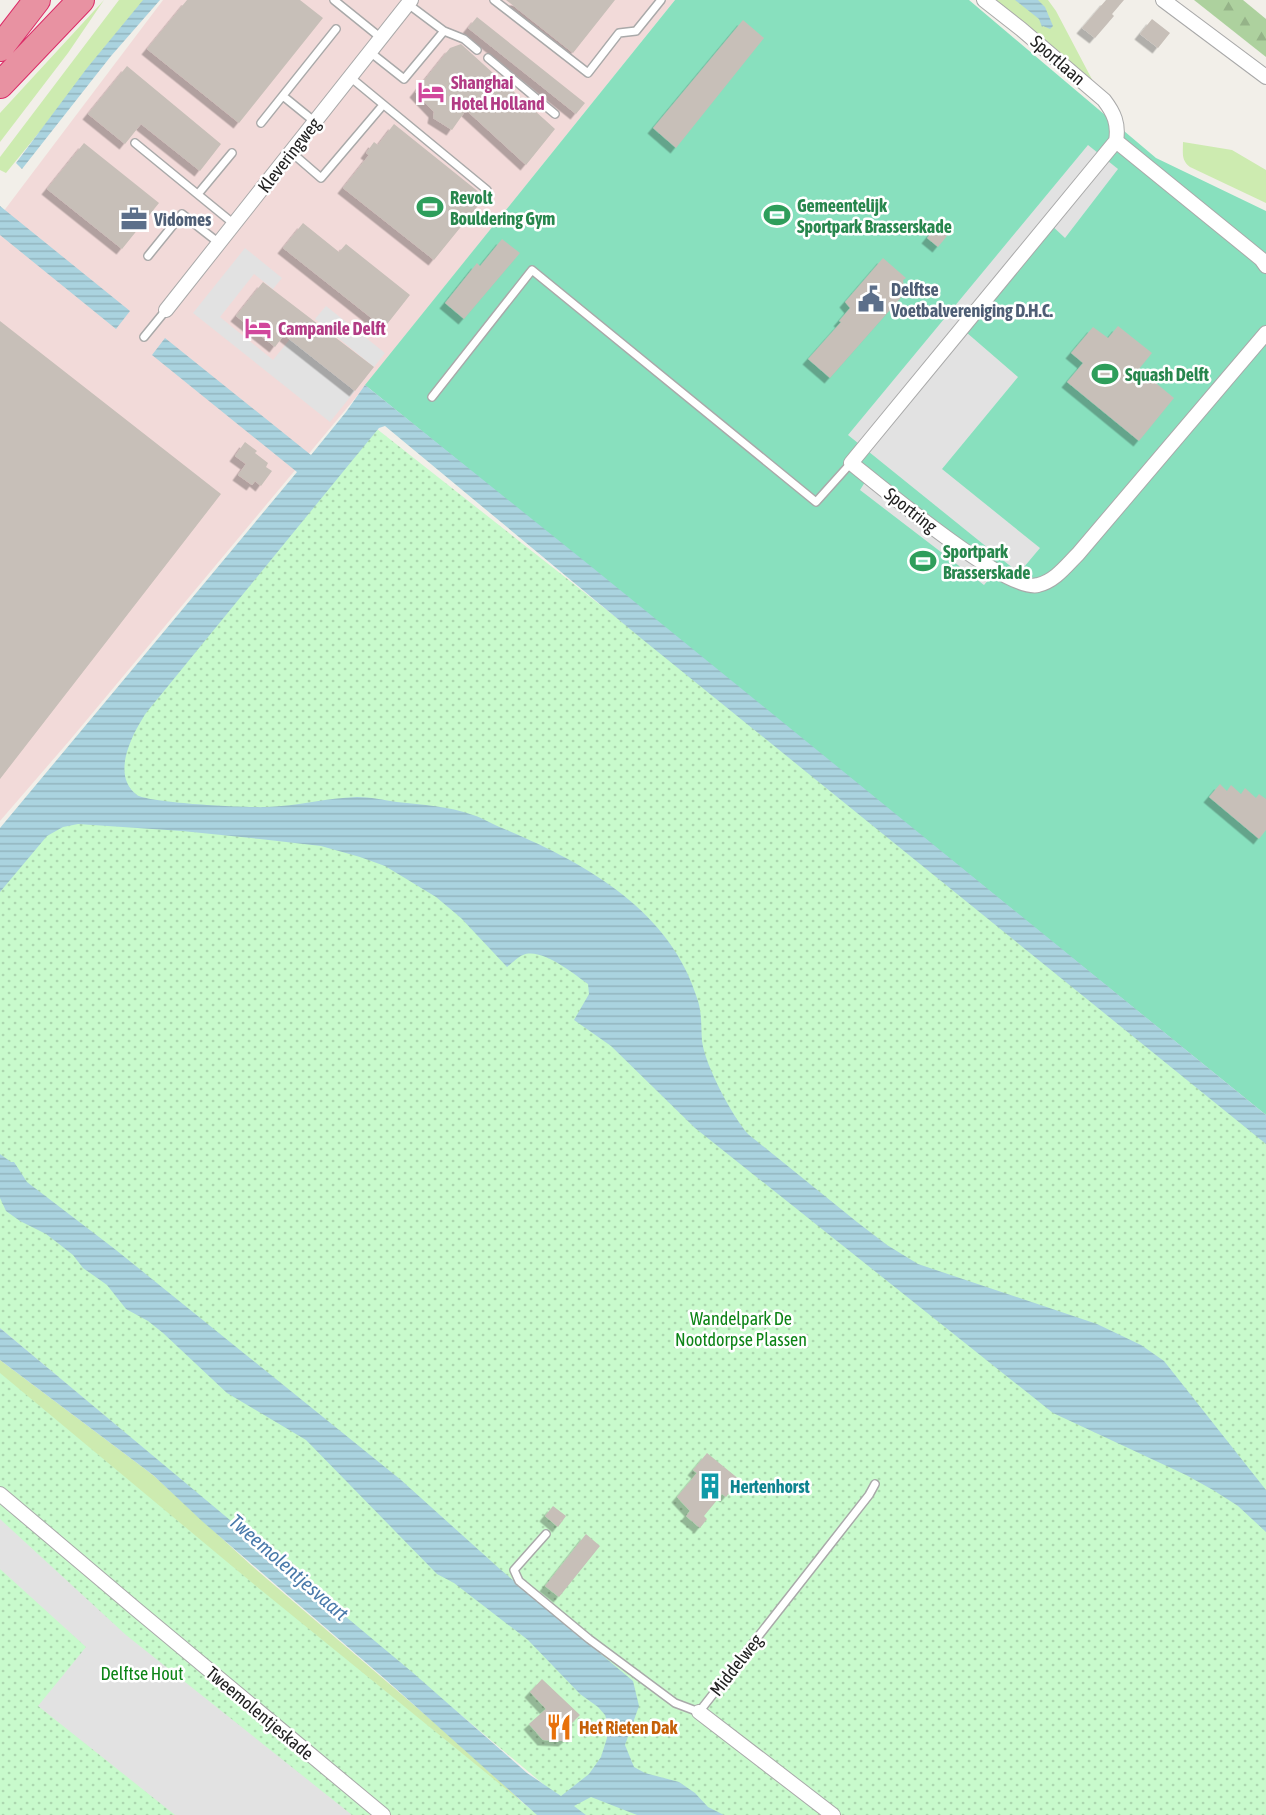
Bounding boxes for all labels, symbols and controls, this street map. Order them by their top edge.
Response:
street label: Sportlaan [1027,31,1089,89]
place label: Shanghai Hotel Holland [451,72,544,114]
hotel icon: Shanghai Hotel Holland [416,77,446,107]
street label: Kleveringweg [253,113,325,197]
place label: Revolt Bouldering Gym [450,187,555,229]
sports icon: Revolt Bouldering Gym [415,192,445,222]
place label: Gemeentelijk Sportpark Brasserskade [797,195,952,237]
sports icon: Gemeentelijk Sportpark Brasserskade [762,200,792,230]
office icon: Vidomes [119,204,149,234]
place label: Vidomes [153,209,212,230]
place label: Delftse Voetbalvereniging D.H.C. [890,279,1053,321]
public building icon: Delftse Voetbalvereniging D.H.C. [856,284,886,314]
hotel icon: Campanile Delft [243,313,273,343]
place label: Campanile Delft [278,318,386,339]
sports icon: Squash Delft [1090,359,1120,389]
place label: Squash Delft [1125,364,1210,385]
street label: Sportring [881,483,942,537]
place label: Sportpark Brasserskade [943,541,1030,583]
sports icon: Sportpark Brasserskade [908,546,938,576]
park label: Wandelpark De Nootdorpse Plassen [675,1308,807,1350]
building icon: Hertenhorst [695,1471,725,1501]
place label: Hertenhorst [730,1476,811,1497]
water label: Tweemolentjesvaart [225,1509,353,1625]
street label: Middelweg [705,1630,767,1700]
street label: Tweemolentjeskade [202,1662,318,1764]
park label: Delftse Hout [101,1663,183,1684]
restaurant icon: Het Rieten Dak [544,1712,574,1742]
place label: Het Rieten Dak [579,1717,678,1738]

